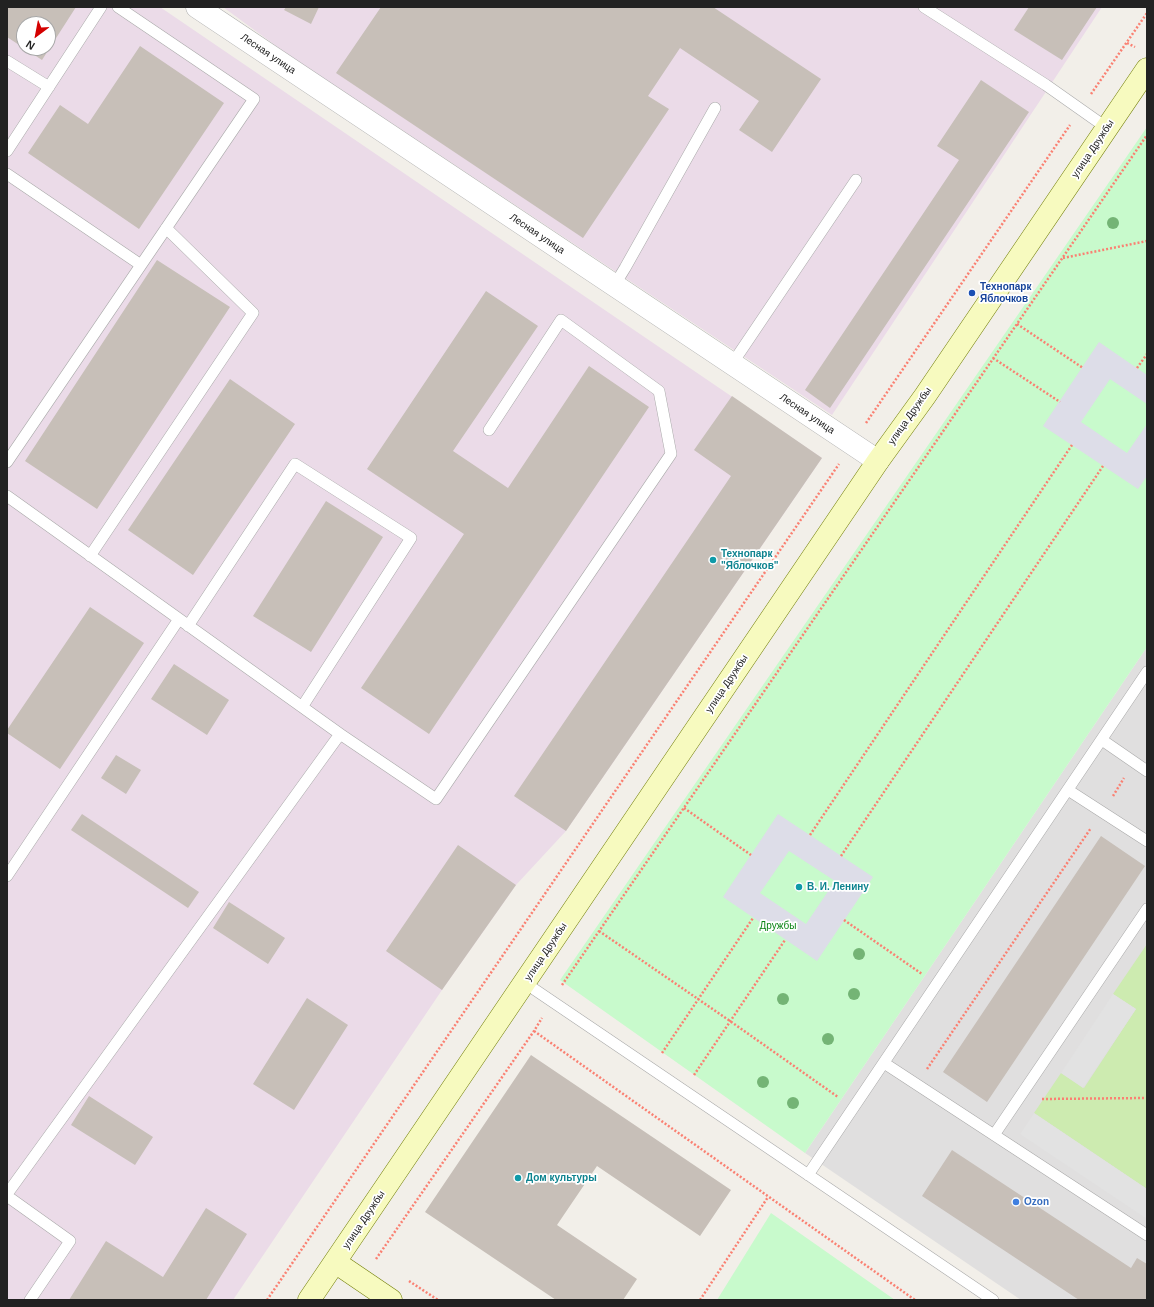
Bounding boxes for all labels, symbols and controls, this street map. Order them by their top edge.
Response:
north arrow [16,16,56,56]
street label: Лесная улица [238,31,298,77]
text: N [24,38,37,53]
street label: улица Дружбы [1069,118,1117,180]
street label: Лесная улица [507,211,567,257]
place label: Технопарк Яблочков [980,281,1031,304]
marker: Технопарк Яблочков [967,288,977,298]
street label: улица Дружбы [886,385,934,447]
street label: Лесная улица [777,391,837,437]
place label: Технопарк "Яблочков" [721,548,779,572]
marker: Технопарк "Яблочков" [708,555,718,565]
street label: улица Дружбы [703,653,751,715]
place label: В. И. Ленину [807,881,869,893]
marker: В. И. Ленину [794,882,804,892]
park label: Дружбы [759,920,797,932]
street label: улица Дружбы [522,921,570,983]
place label: Дом культуры [526,1172,597,1184]
marker: Дом культуры [513,1173,523,1183]
street label: улица Дружбы [340,1189,388,1251]
place label: Ozon [1024,1196,1049,1208]
marker: Ozon [1011,1197,1021,1207]

